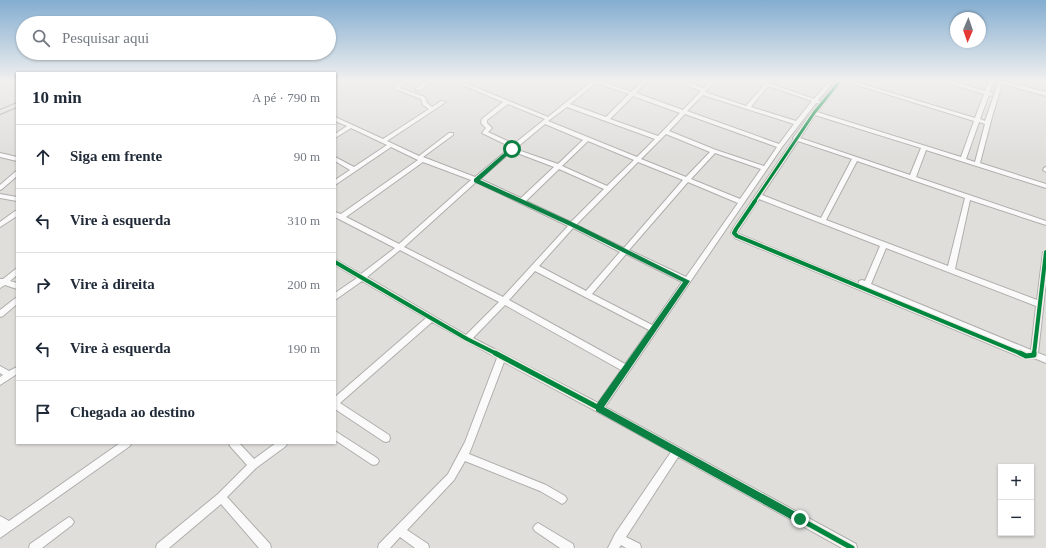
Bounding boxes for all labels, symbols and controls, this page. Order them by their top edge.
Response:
north arrow [950,12,986,48]
search box [16,16,336,60]
icon: search [30,27,52,49]
text: Pesquisar aqui [62,30,149,46]
text: 10 min [32,88,82,107]
text: A pé · 790 m [252,90,320,105]
route start [503,140,521,158]
icon: ahead [32,146,54,168]
text: Siga em frente [70,148,162,164]
text: 90 m [294,149,320,164]
icon: left [32,210,54,232]
text: Vire à esquerda [70,212,171,228]
text: 310 m [287,213,320,228]
icon: right [32,274,54,296]
text: Vire à direita [70,276,155,292]
text: 200 m [287,277,320,292]
icon: left [32,338,54,360]
text: Vire à esquerda [70,340,171,356]
text: 190 m [287,341,320,356]
icon: arrive [32,402,54,424]
text: Chegada ao destino [70,404,195,420]
map controls [998,464,1034,536]
button: + [998,464,1034,500]
button: − [998,500,1034,536]
route end [791,510,809,528]

